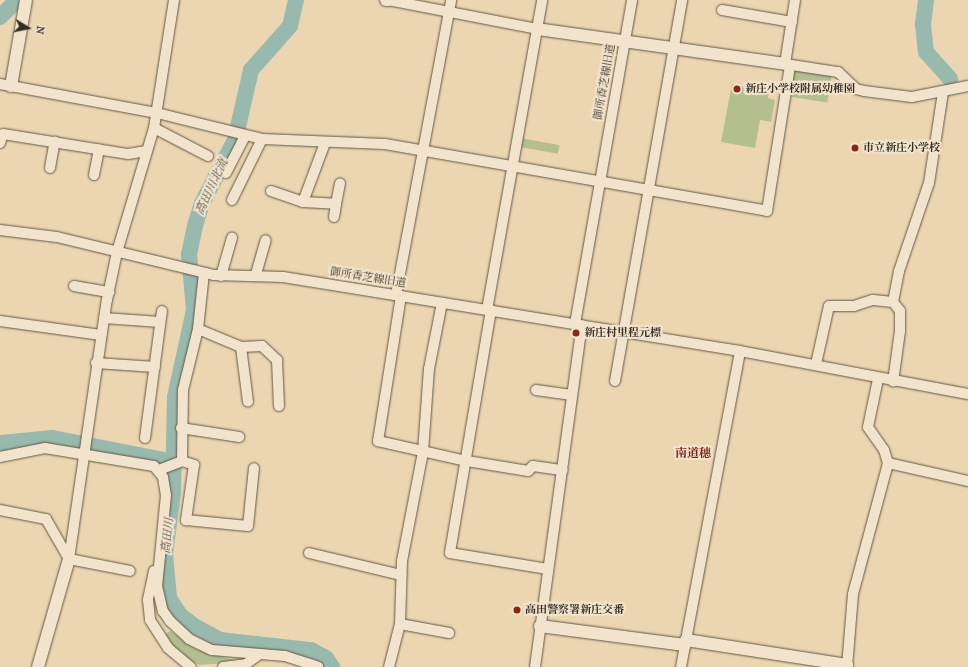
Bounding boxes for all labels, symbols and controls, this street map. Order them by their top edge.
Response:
north arrow [8,8,48,48]
text: N [33,25,47,35]
street label: 御所香芝線旧道 [592,43,618,121]
place label: 新庄小学校附属幼稚園 [745,82,855,96]
marker: 新庄小学校附属幼稚園 [732,84,742,94]
place label: 市立新庄小学校 [863,141,940,155]
marker: 市立新庄小学校 [850,143,860,153]
water label: 高田川北流 [193,157,231,217]
street label: 御所香芝線旧道 [329,265,407,291]
place label: 新庄村里程元標 [584,326,661,340]
marker: 新庄村里程元標 [571,328,581,338]
district label: 南道穗 [675,447,711,461]
water label: 高田川 [159,517,177,555]
place label: 高田警察署新庄交番 [525,603,624,617]
marker: 高田警察署新庄交番 [512,605,522,615]

